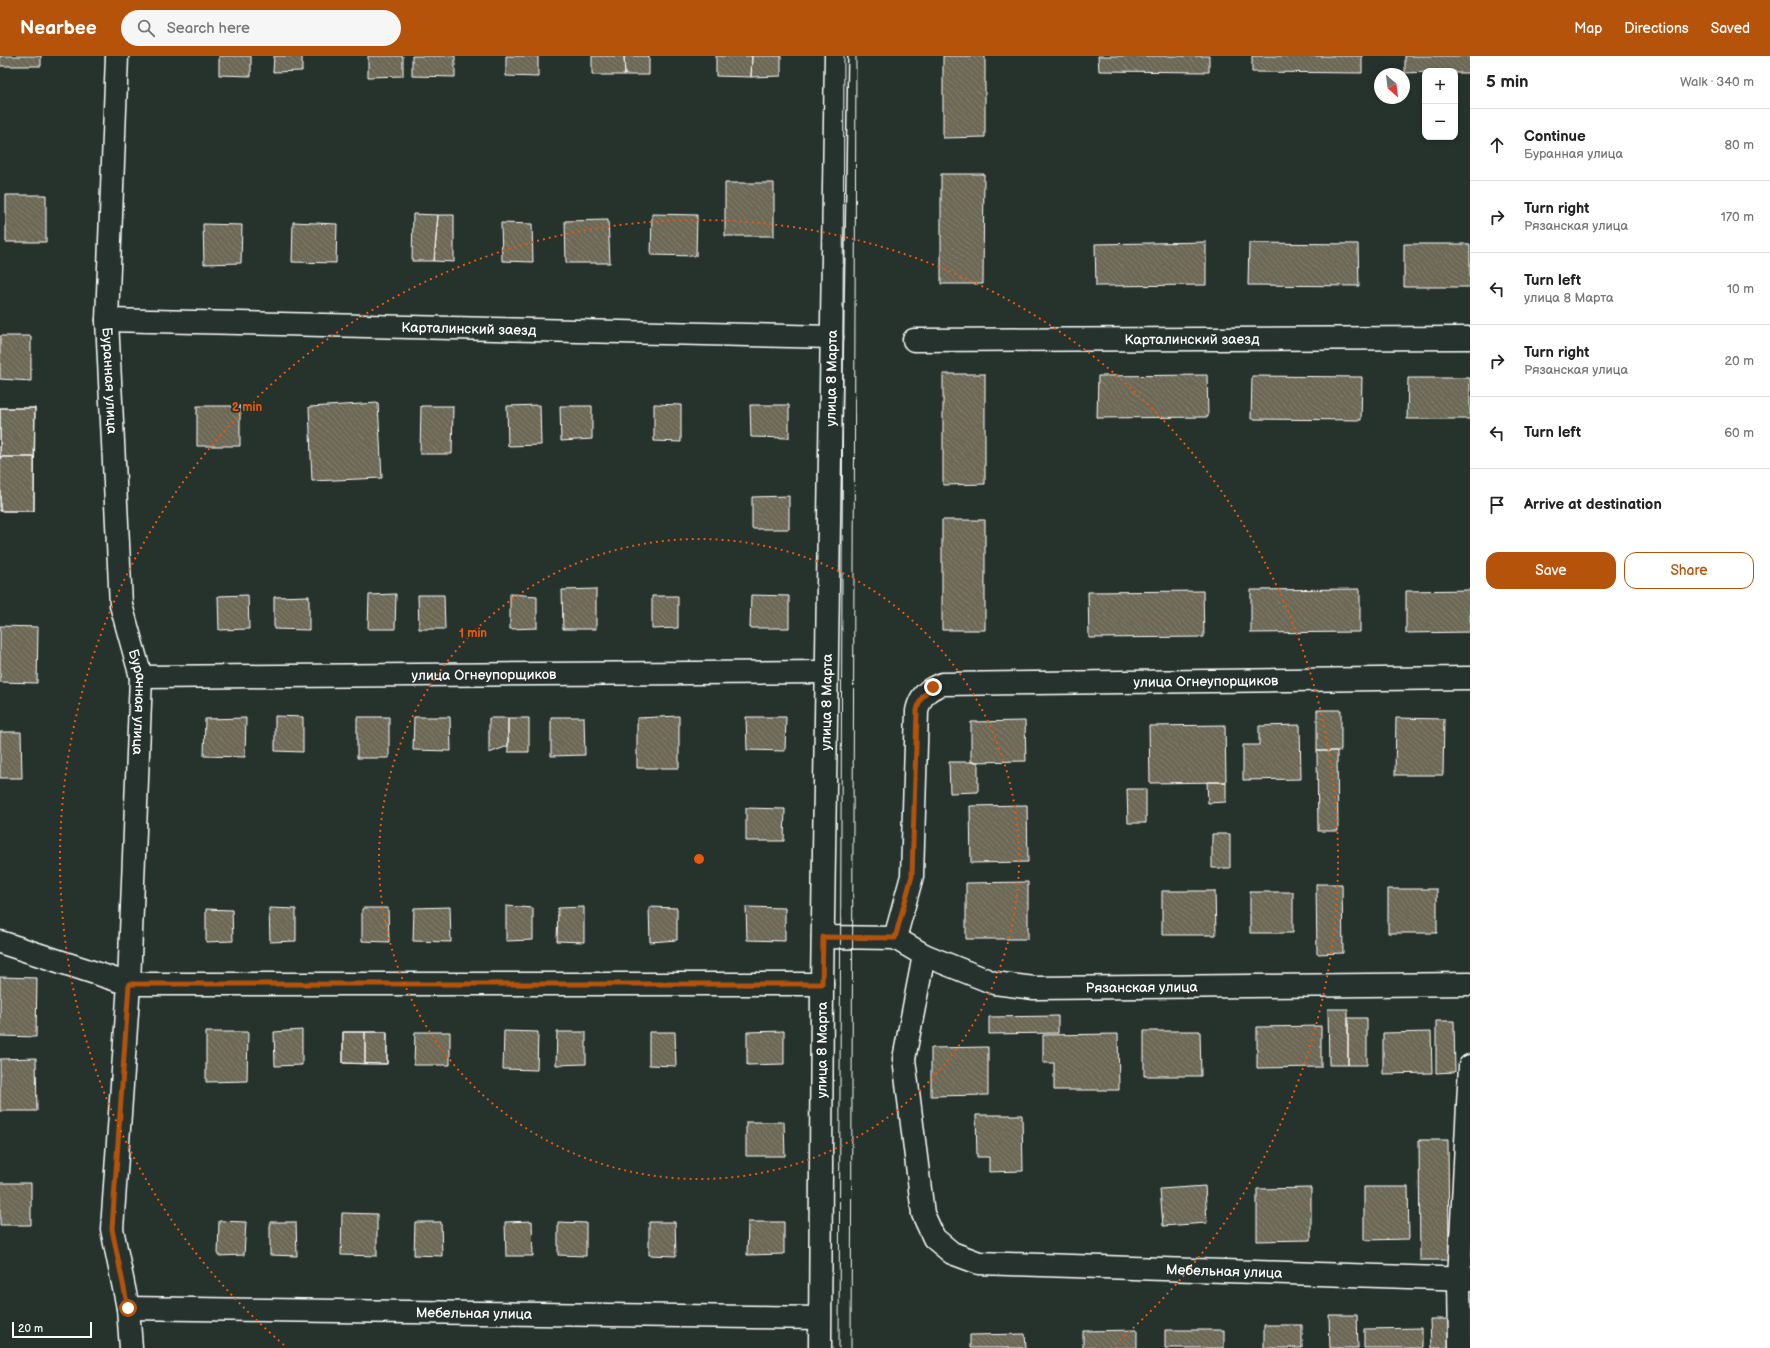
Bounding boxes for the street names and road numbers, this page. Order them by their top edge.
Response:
street label: Карталинский заезд [401,319,537,339]
street label: Буранная улица [98,327,121,435]
street label: улица 8 Марта [822,329,841,427]
street label: Карталинский заезд [1124,331,1260,348]
street label: Буранная улица [125,647,150,756]
street label: улица 8 Марта [818,653,836,750]
street label: улица Огнеупорщиков [412,666,557,684]
street label: улица Огнеупорщиков [1133,672,1279,691]
street label: Рязанская улица [1085,978,1199,997]
street label: улица 8 Марта [813,1001,831,1098]
street label: Мебельная улица [1166,1261,1283,1282]
street label: Мебельная улица [416,1304,533,1323]

